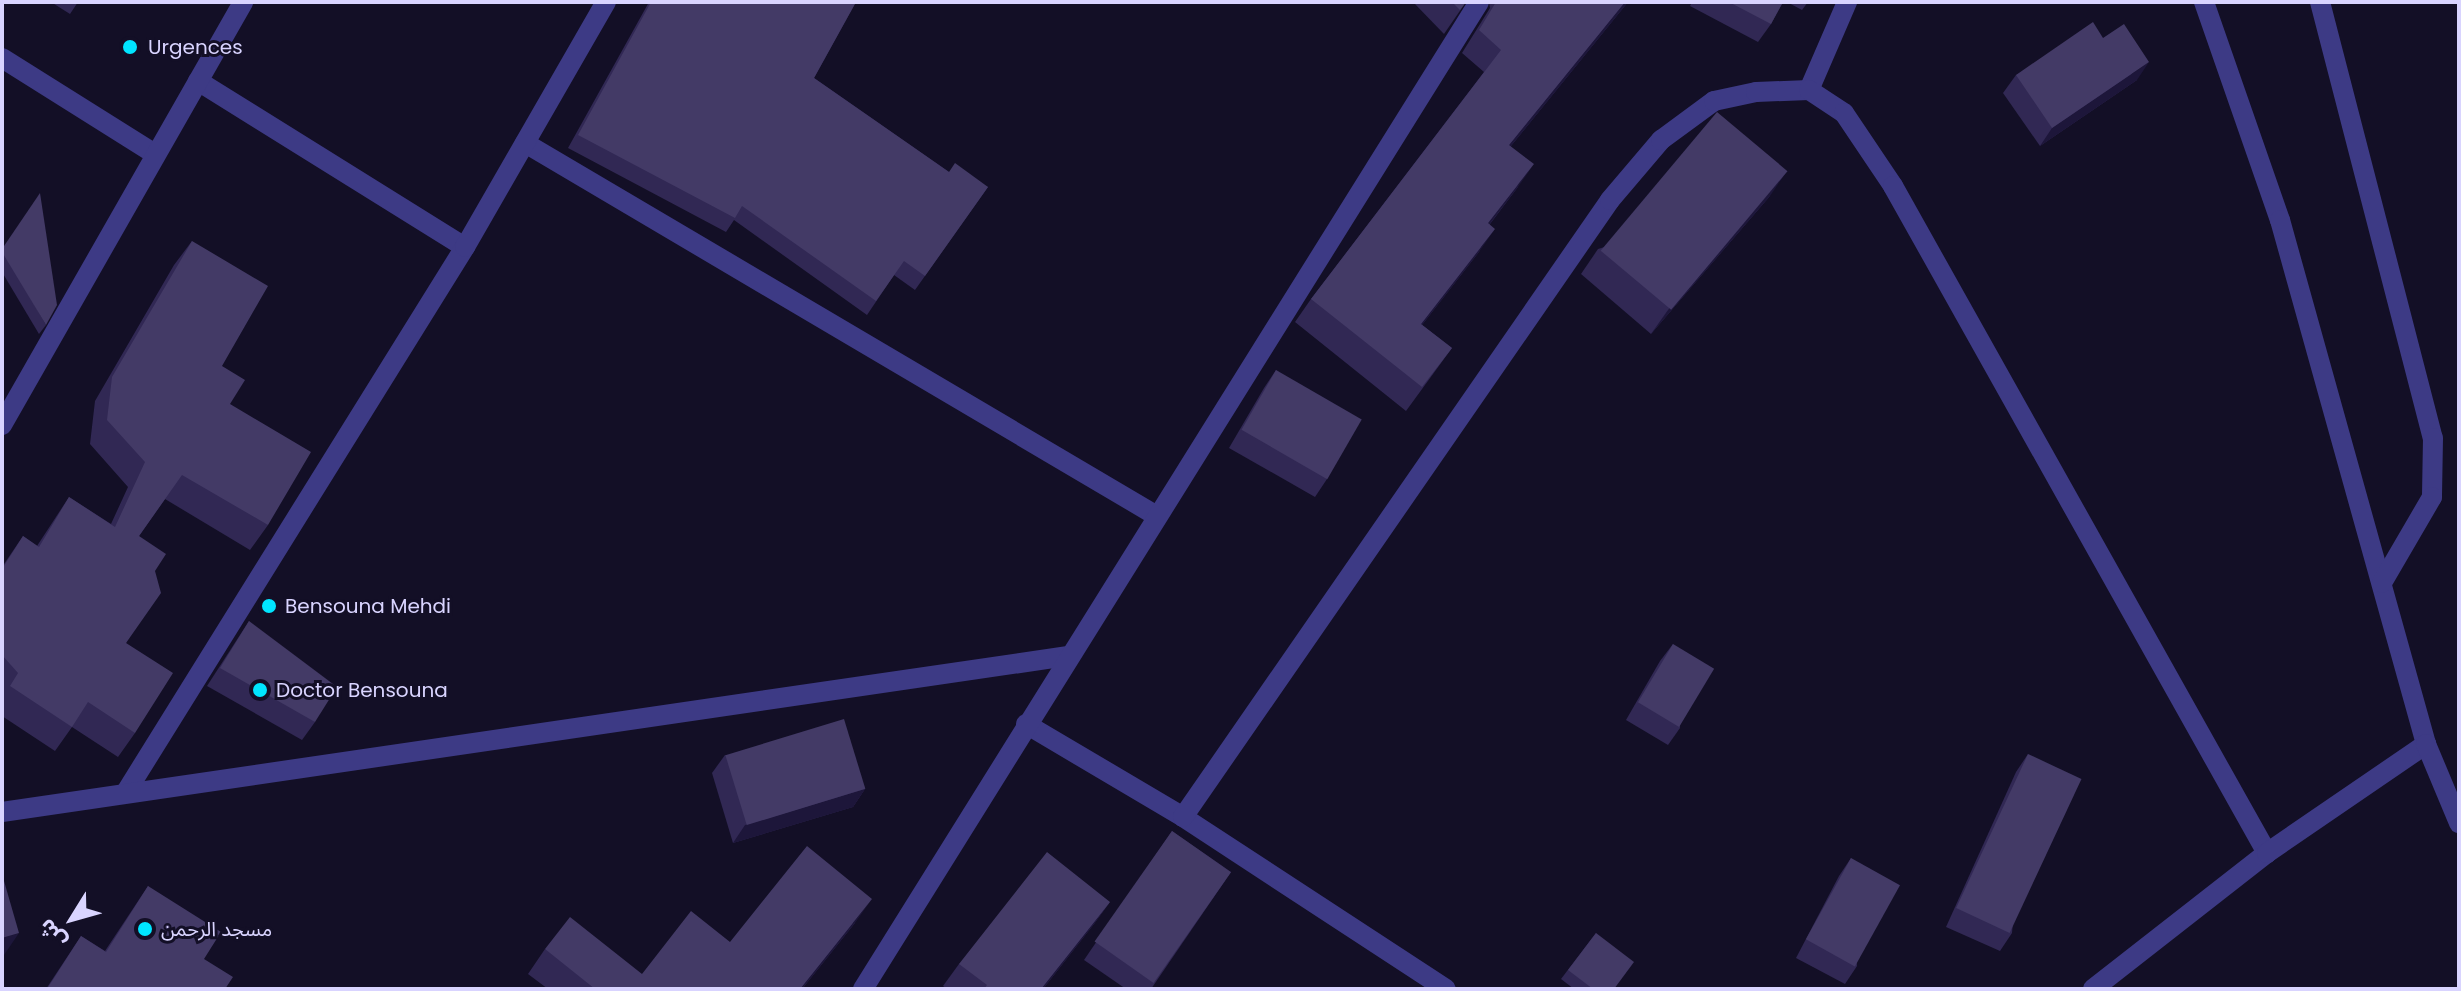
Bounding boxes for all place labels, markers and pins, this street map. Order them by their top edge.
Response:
place label: Urgences [148,35,243,59]
marker: Urgences [119,36,141,58]
place label: Bensouna Mehdi [285,594,451,618]
marker: Bensouna Mehdi [260,597,278,615]
place label: Doctor Bensouna [276,678,448,702]
marker: Doctor Bensouna [251,681,269,699]
place label: مسجد الرحمن [161,917,272,941]
marker: مسجد الرحمن [136,920,154,938]

